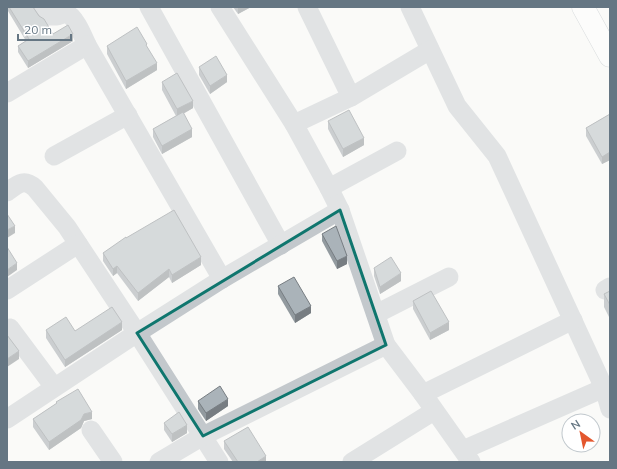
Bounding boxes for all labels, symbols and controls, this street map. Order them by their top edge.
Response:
scale bar [18,16,71,42]
text: 20 m [24,22,52,37]
north arrow [561,413,601,453]
text: N [568,416,583,433]

